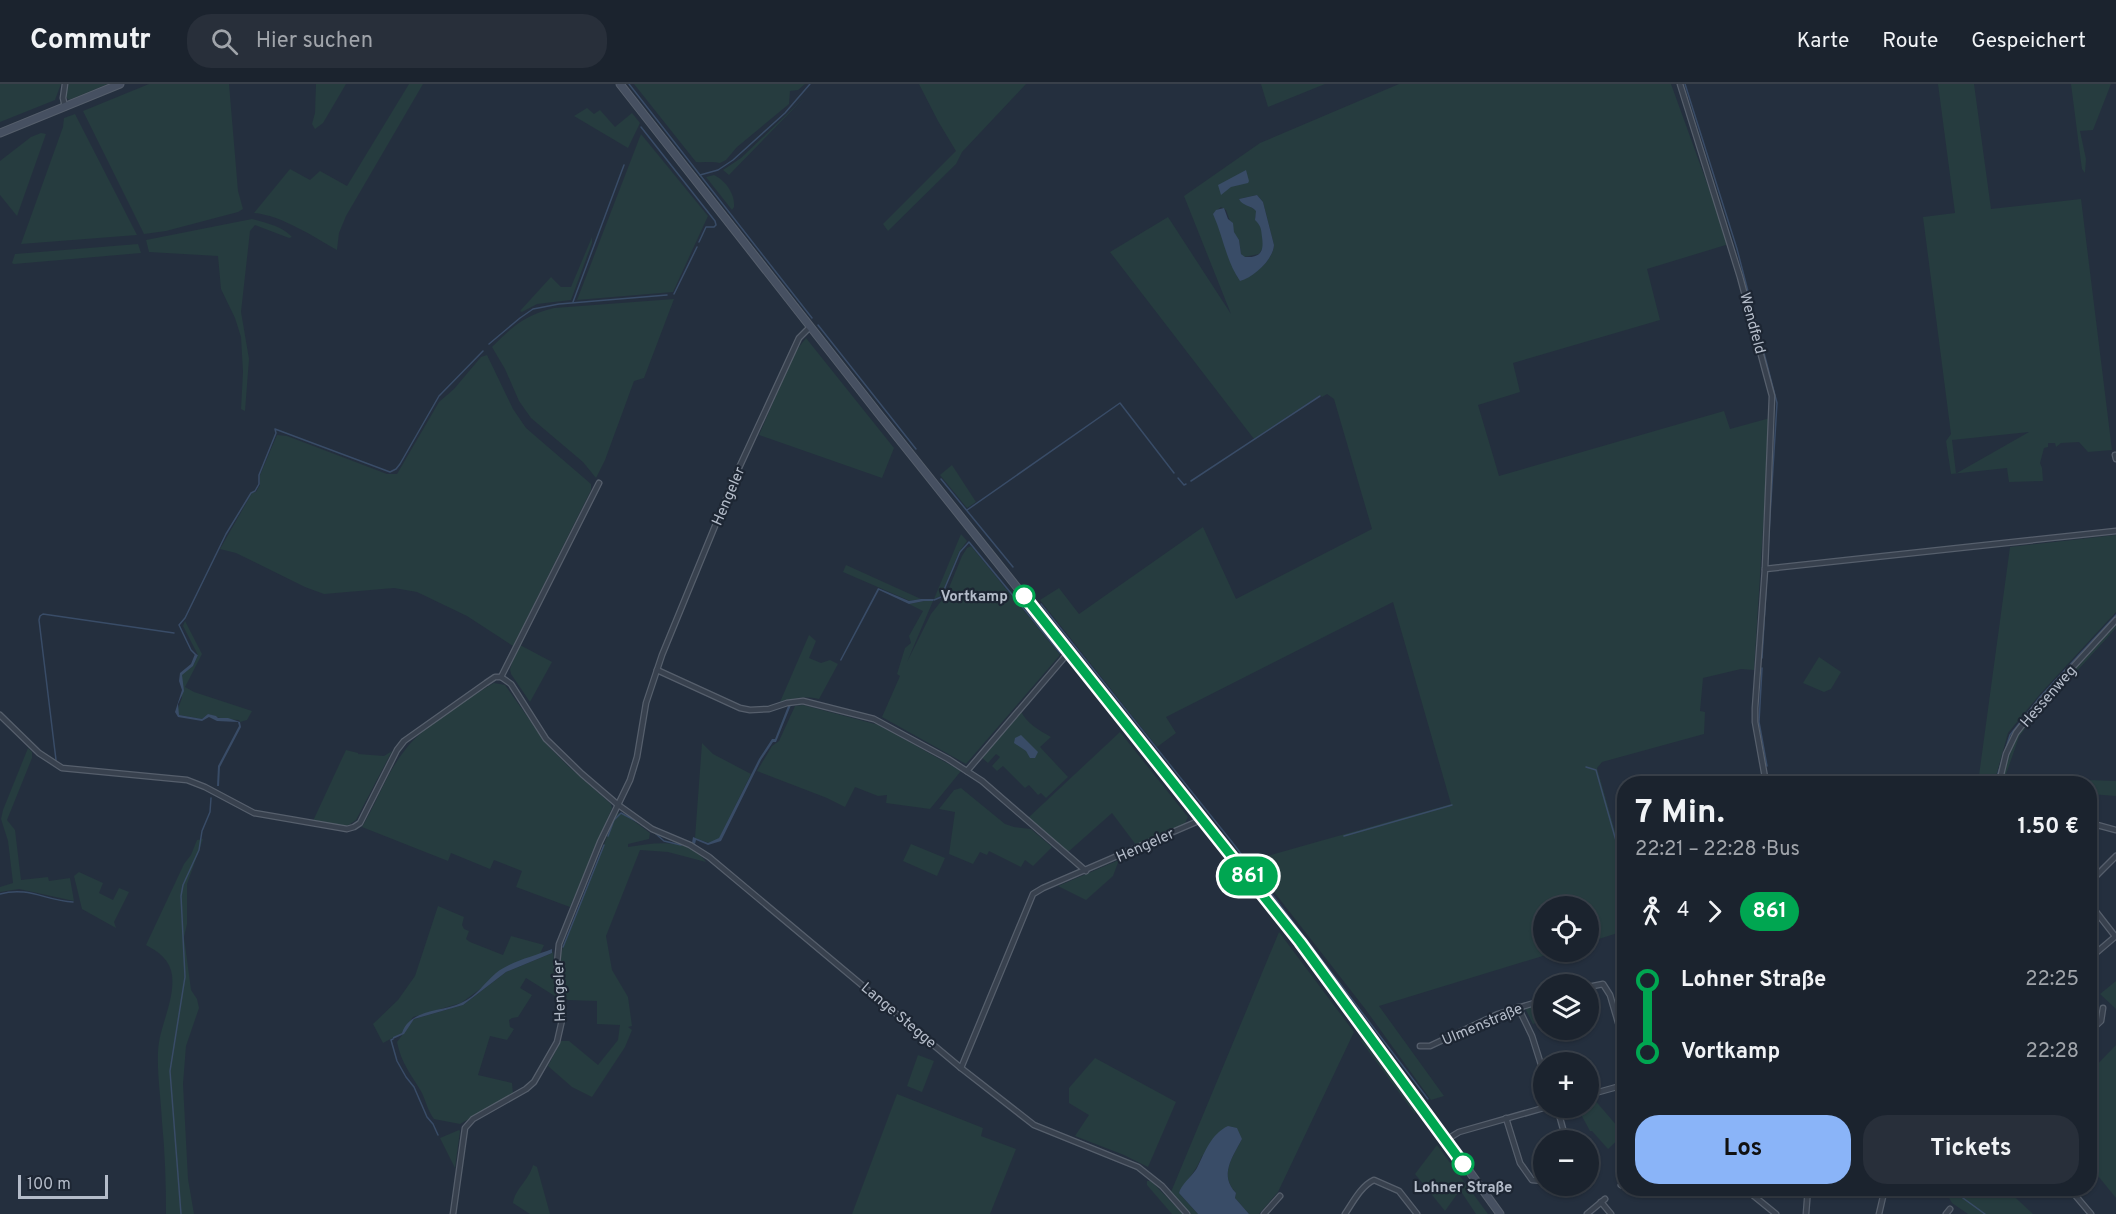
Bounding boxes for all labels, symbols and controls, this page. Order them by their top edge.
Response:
search box [187,14,607,68]
text: Commutr [30,23,151,59]
icon: search [208,25,241,58]
text: Hier suchen [256,28,373,55]
text: Karte [1797,28,1849,55]
text: Route [1882,28,1938,55]
text: Gespeichert [1971,28,2086,55]
street label: Wendfeld [1734,291,1769,356]
street label: Hengeler [709,464,750,529]
marker: Vortkamp [1013,585,1035,607]
place label: Vortkamp [940,588,1008,607]
street label: Hessenweg [2017,662,2081,732]
text: 7 Min. [1635,793,1725,835]
text: 1.50 € [2017,814,2079,841]
street label: Hengeler [1113,825,1178,868]
text: 22:21 – 22:28 · Bus [1635,837,1800,863]
line badge: 861 [1214,856,1282,896]
text: 861 [1231,863,1265,890]
icon: walk [1635,895,1668,928]
icon: forward [1698,895,1731,928]
map controls [1533,896,1599,1196]
button: locate [1533,896,1599,962]
text: 4 [1677,898,1689,924]
text: 861 [1752,898,1787,925]
street label: Hengeler [550,960,571,1022]
text: Lohner Straße [1681,967,1826,994]
text: 22:25 [2025,967,2079,993]
button: layers [1533,974,1599,1040]
street label: Lange Stegge [856,979,940,1053]
street label: Ulmenstraße [1439,1000,1526,1051]
text: Vortkamp [1681,1039,1780,1066]
text: 22:28 [2026,1039,2079,1065]
button: + [1533,1052,1599,1118]
button: Los [1635,1115,1851,1184]
button: Tickets [1863,1115,2079,1184]
button: − [1533,1130,1599,1196]
marker: Lohner Straße [1452,1153,1474,1175]
scale bar [18,1172,108,1200]
text: 100 m [27,1175,71,1195]
place label: Lohner Straße [1414,1179,1512,1198]

